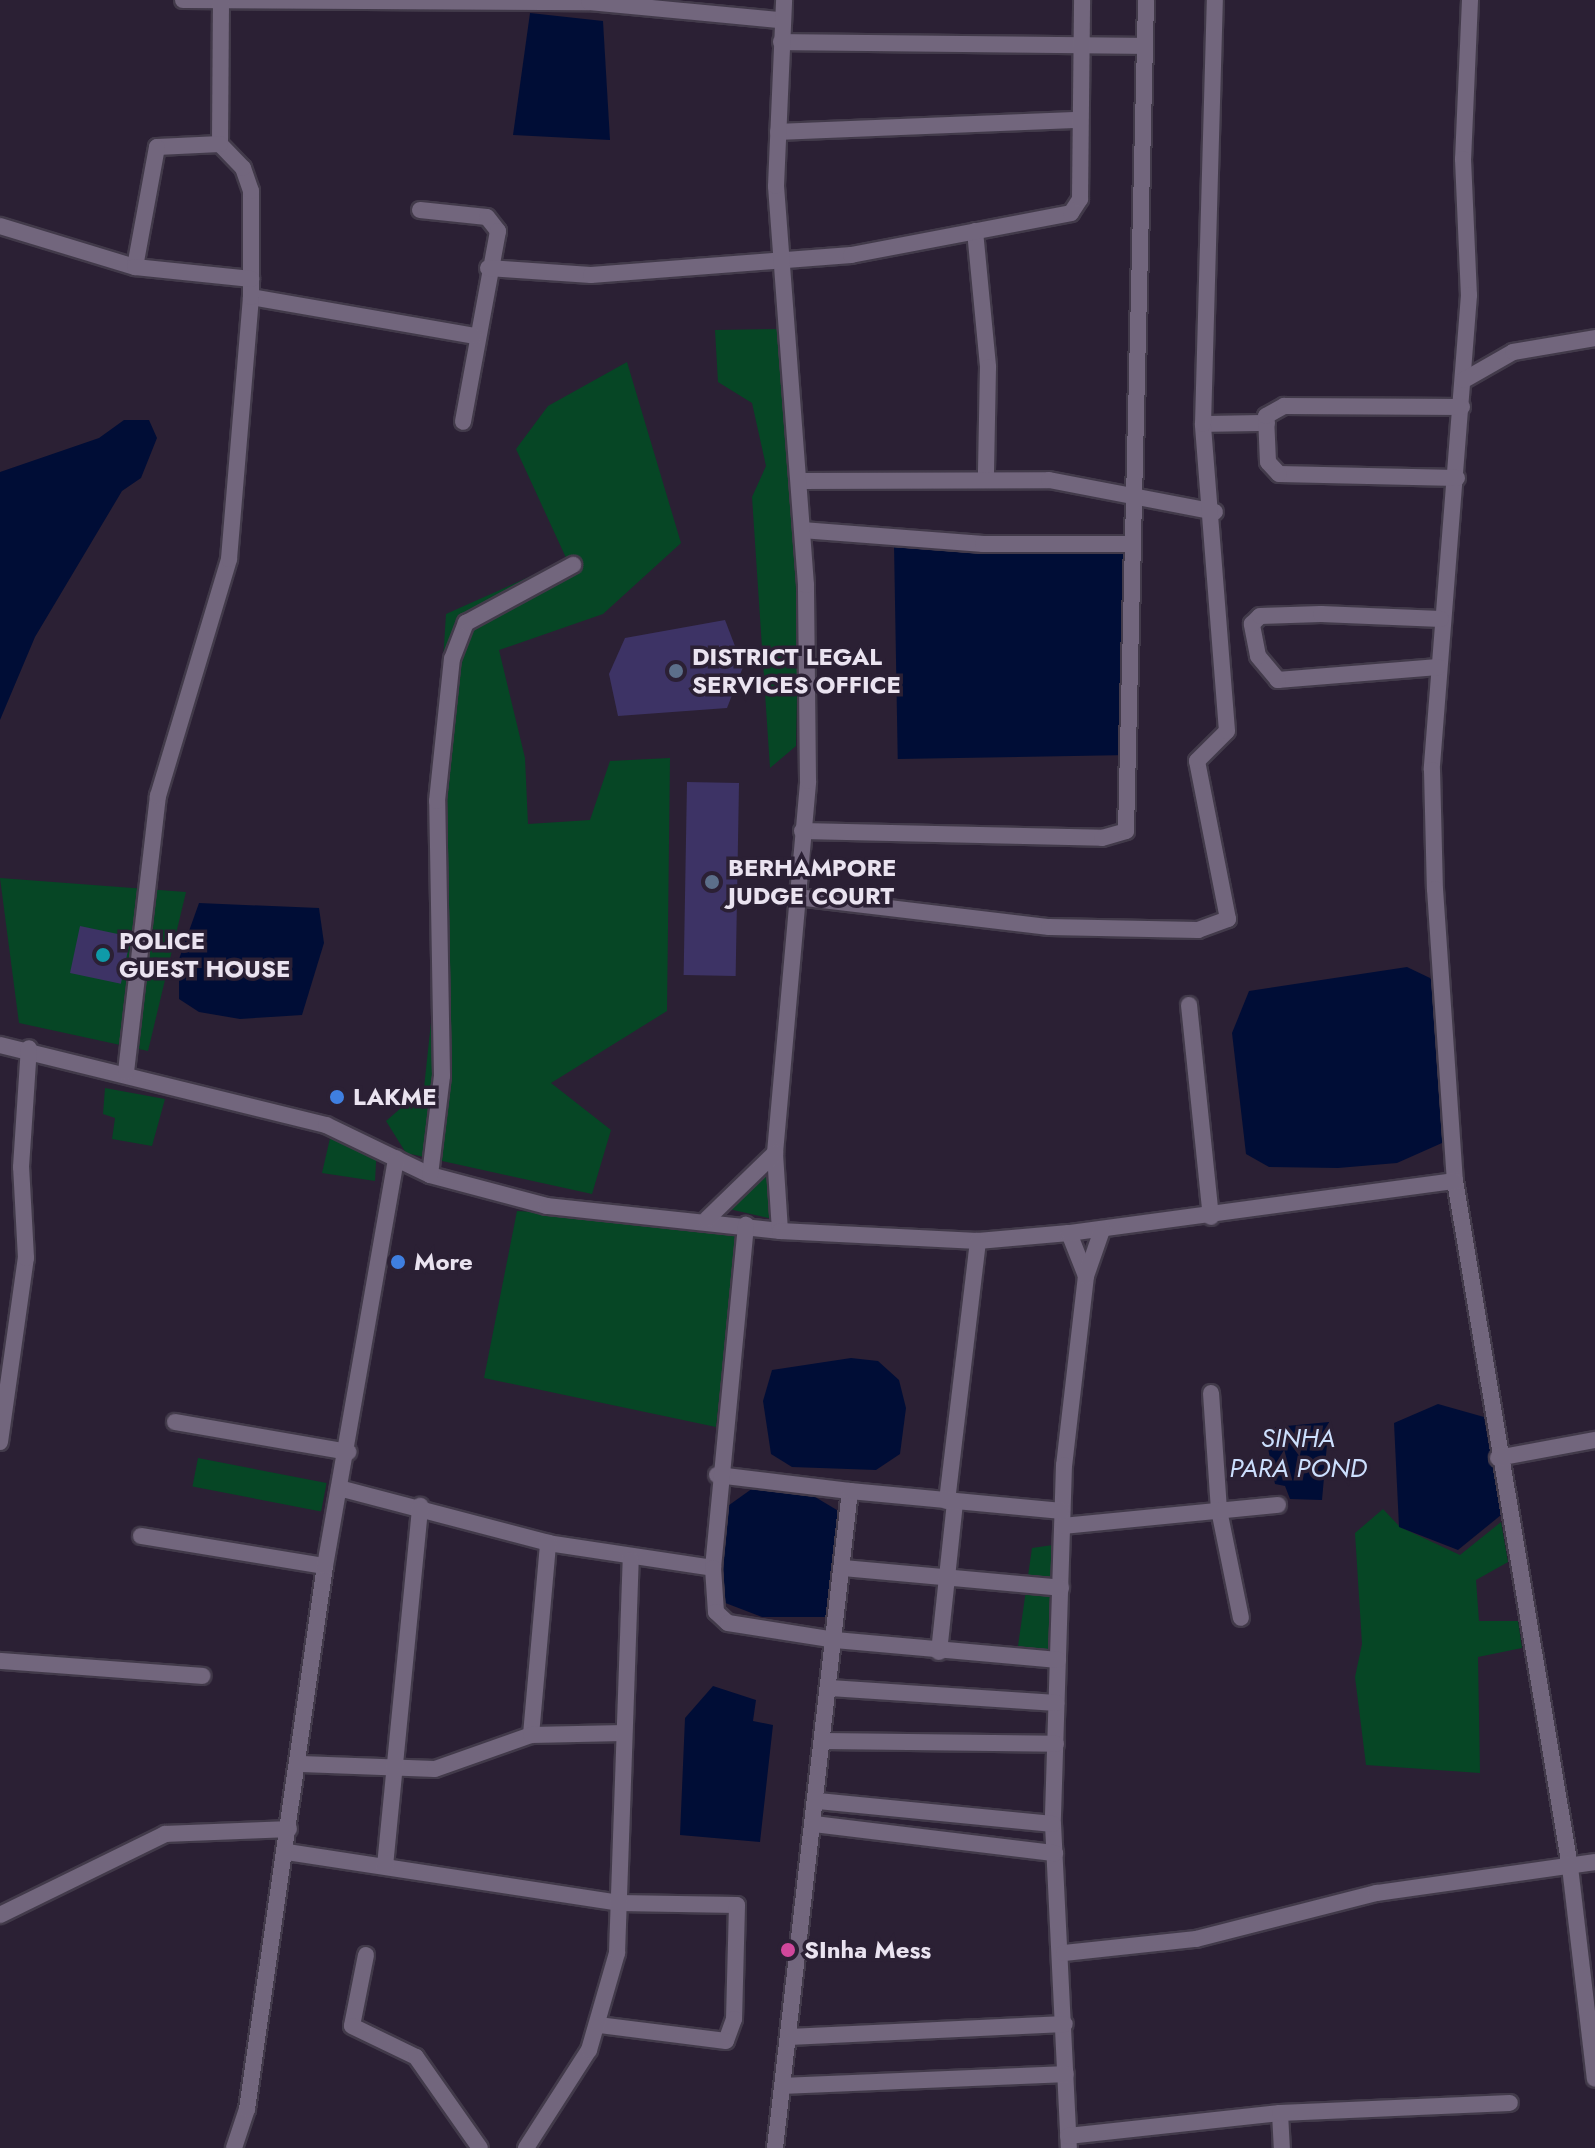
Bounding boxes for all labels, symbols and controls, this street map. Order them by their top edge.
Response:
place label: DISTRICT LEGAL SERVICES OFFICE [692,643,901,699]
marker: DISTRICT LEGAL SERVICES OFFICE [667,662,685,680]
place label: BERHAMPORE JUDGE COURT [728,854,896,910]
marker: BERHAMPORE JUDGE COURT [703,873,721,891]
place label: POLICE GUEST HOUSE [119,927,290,983]
marker: POLICE GUEST HOUSE [94,946,112,964]
place label: LAKME [353,1083,437,1111]
marker: LAKME [328,1088,346,1106]
place label: More [414,1248,473,1276]
marker: More [389,1253,407,1271]
water label: SINHA PARA POND [1229,1423,1367,1484]
place label: SInha Mess [804,1936,931,1964]
marker: SInha Mess [779,1941,797,1959]

